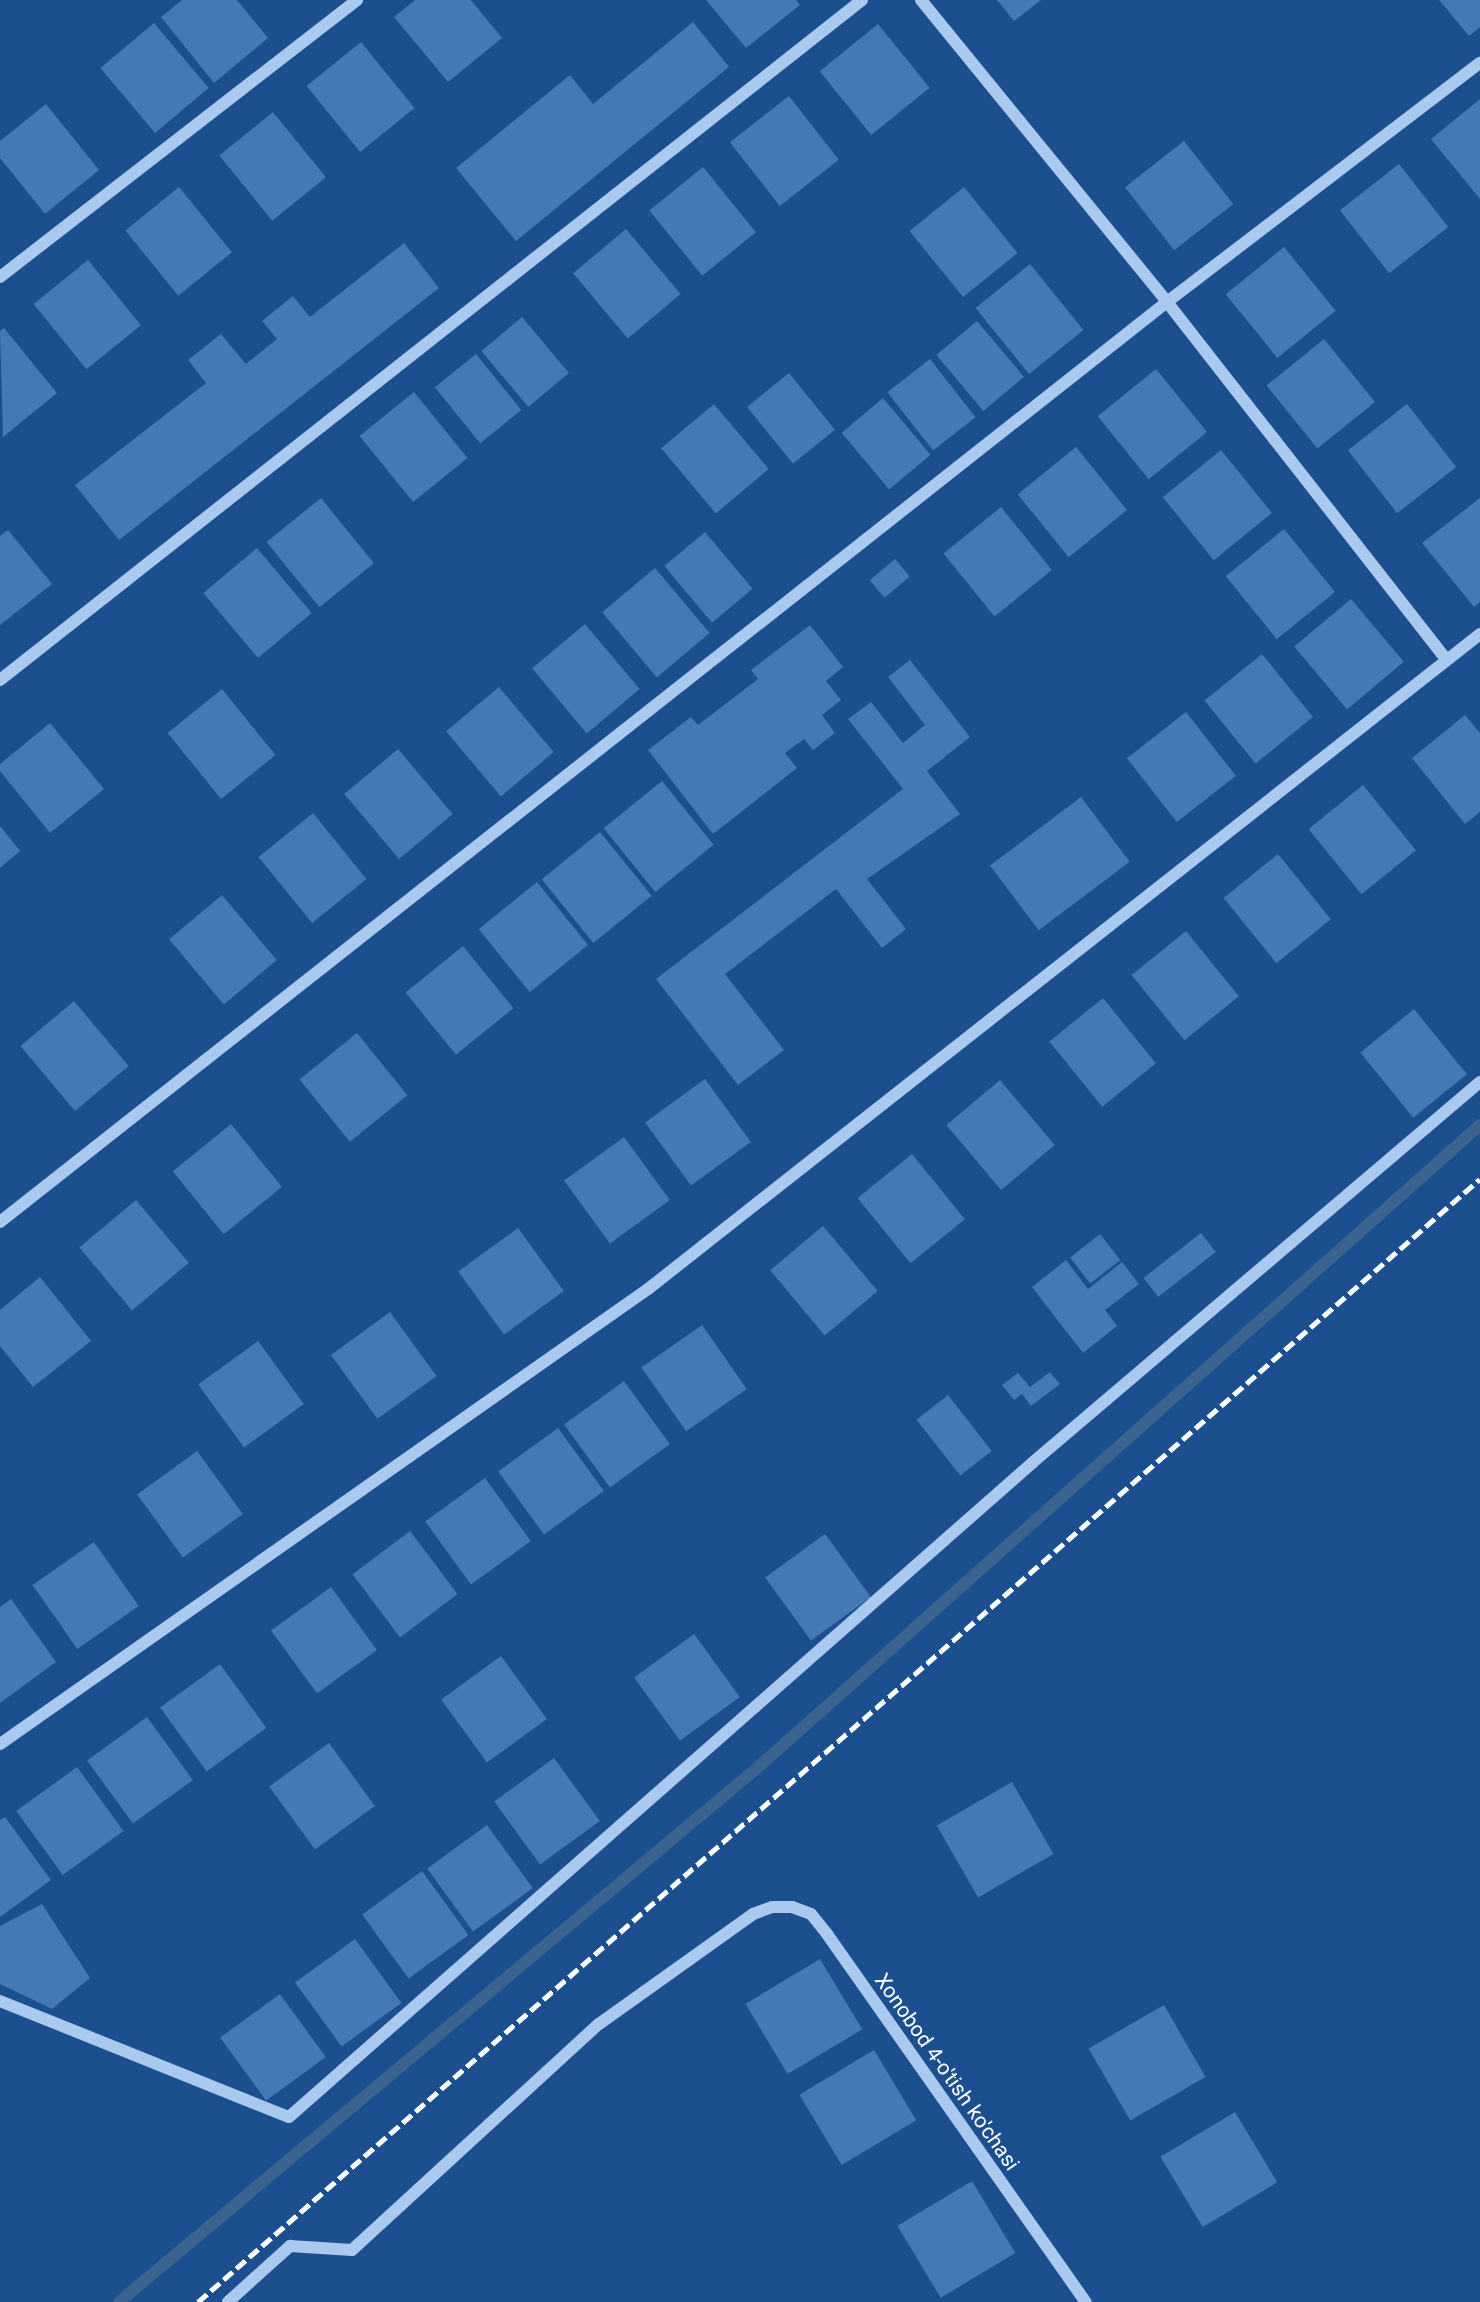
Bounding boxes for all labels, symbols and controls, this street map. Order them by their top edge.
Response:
street label: Xonobod 4-o'tish ko'chasi [869,1969,1025,2175]

